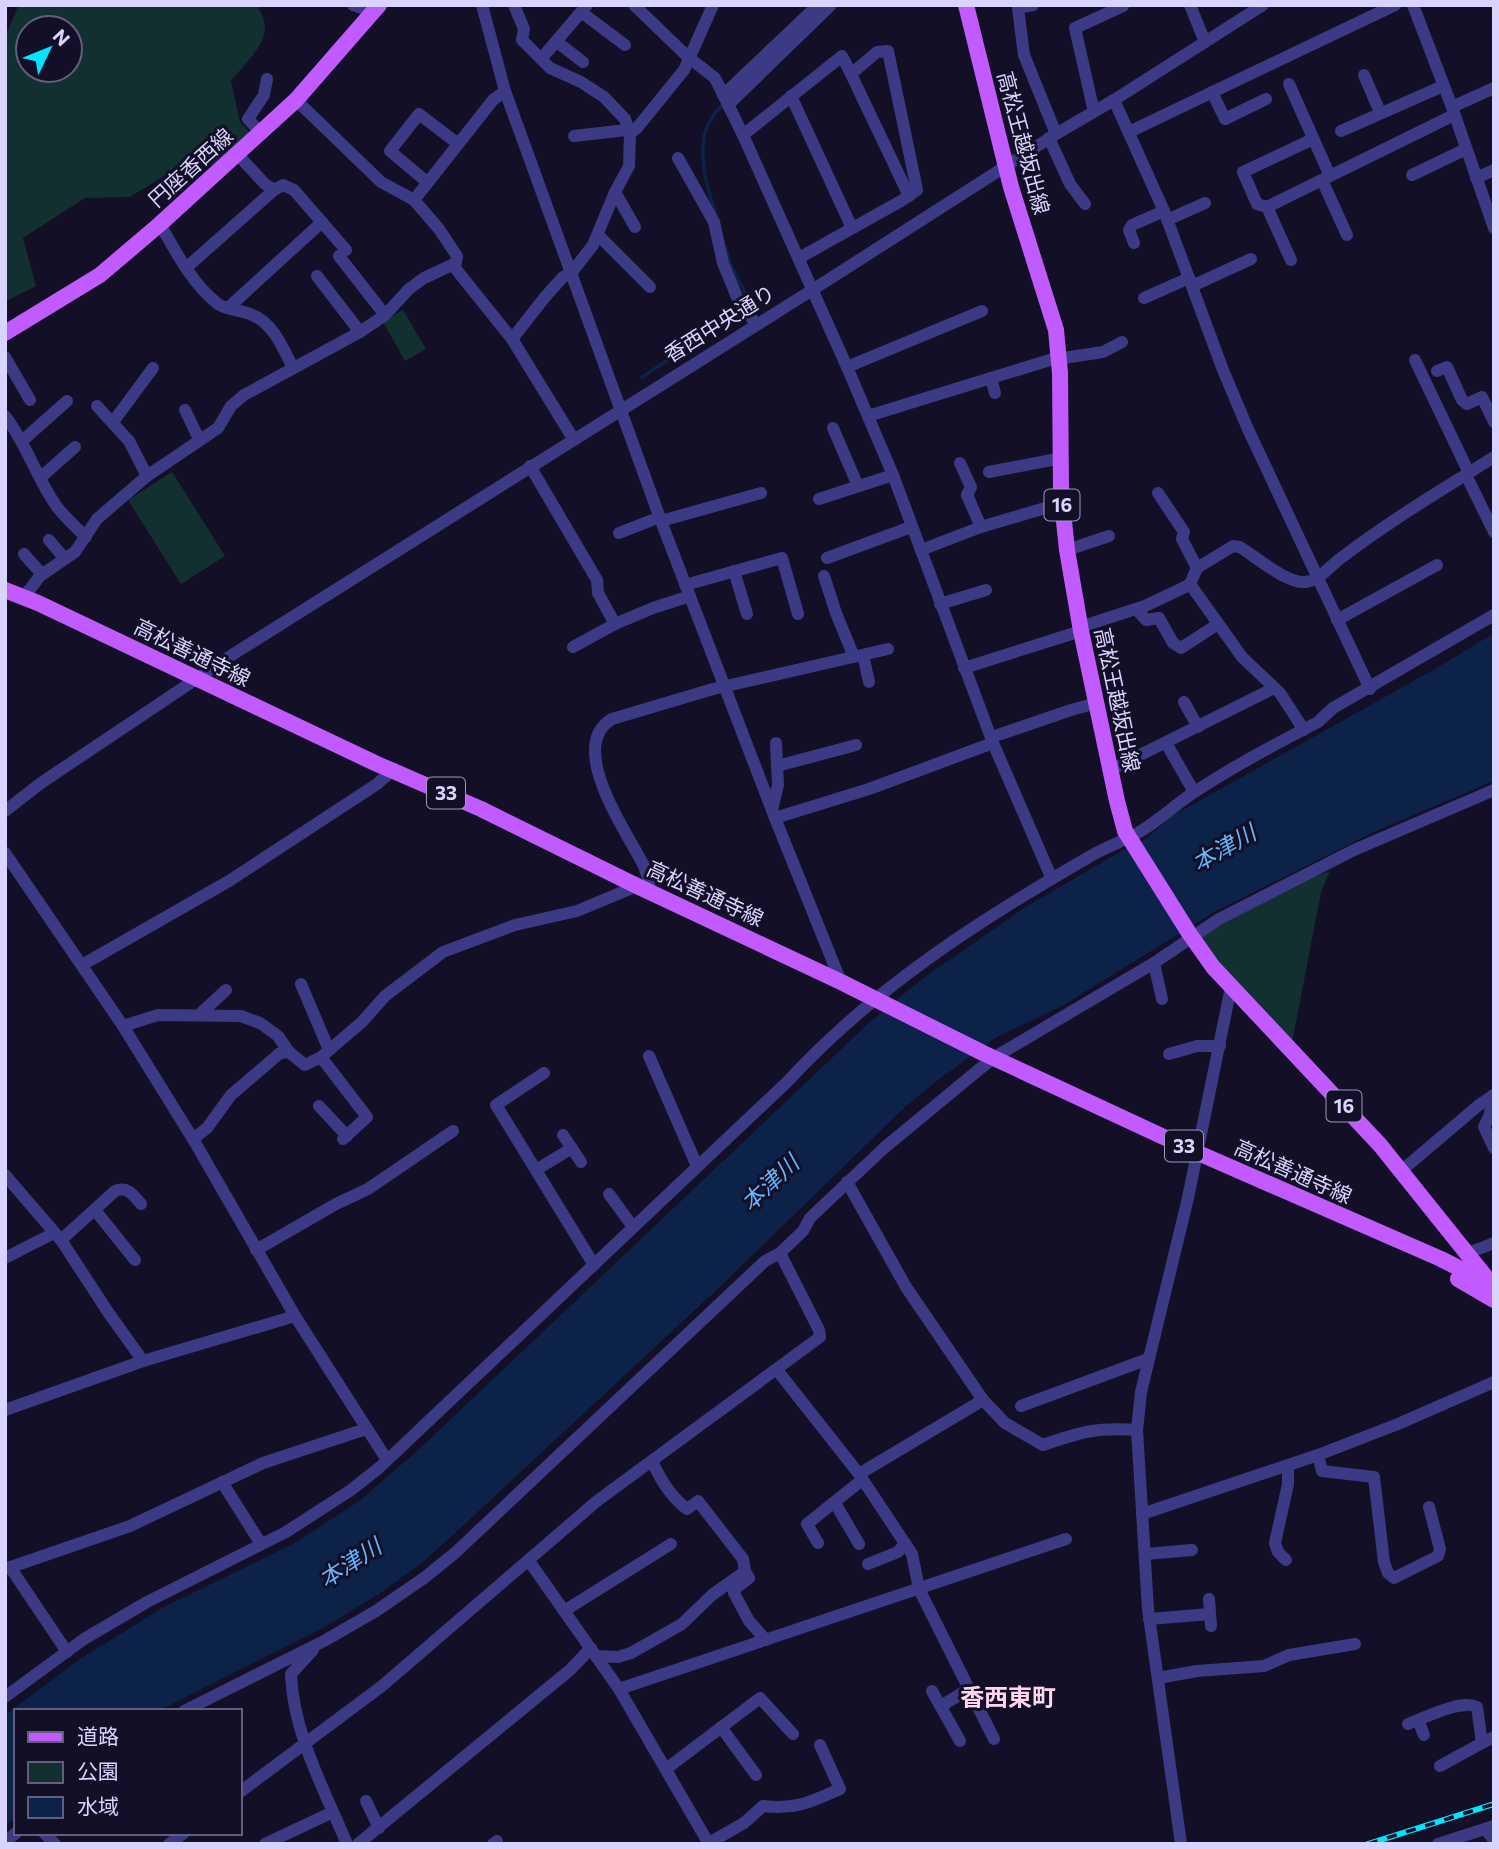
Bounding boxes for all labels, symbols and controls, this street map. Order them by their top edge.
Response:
north arrow [14,14,84,84]
text: N [49,24,75,50]
street label: 高松王越坂出線 [993,68,1056,217]
street label: 円座香西線 [143,122,237,211]
street label: 香西中央通り [659,279,779,367]
road number: 16 [1044,490,1080,520]
street label: 高松善通寺線 [131,613,255,691]
street label: 高松王越坂出線 [1091,625,1146,774]
road number: 33 [427,778,465,808]
water label: 本津川 [1187,816,1263,877]
street label: 高松善通寺線 [643,855,768,931]
road number: 16 [1326,1090,1362,1122]
road number: 33 [1165,1130,1203,1162]
street label: 高松善通寺線 [1231,1134,1356,1208]
water label: 本津川 [735,1146,806,1216]
water label: 本津川 [313,1530,389,1593]
district label: 香西東町 [960,1682,1056,1711]
legend [14,1709,242,1835]
text: 道路 [77,1723,119,1748]
text: 公園 [77,1758,119,1783]
text: 水域 [77,1793,119,1818]

